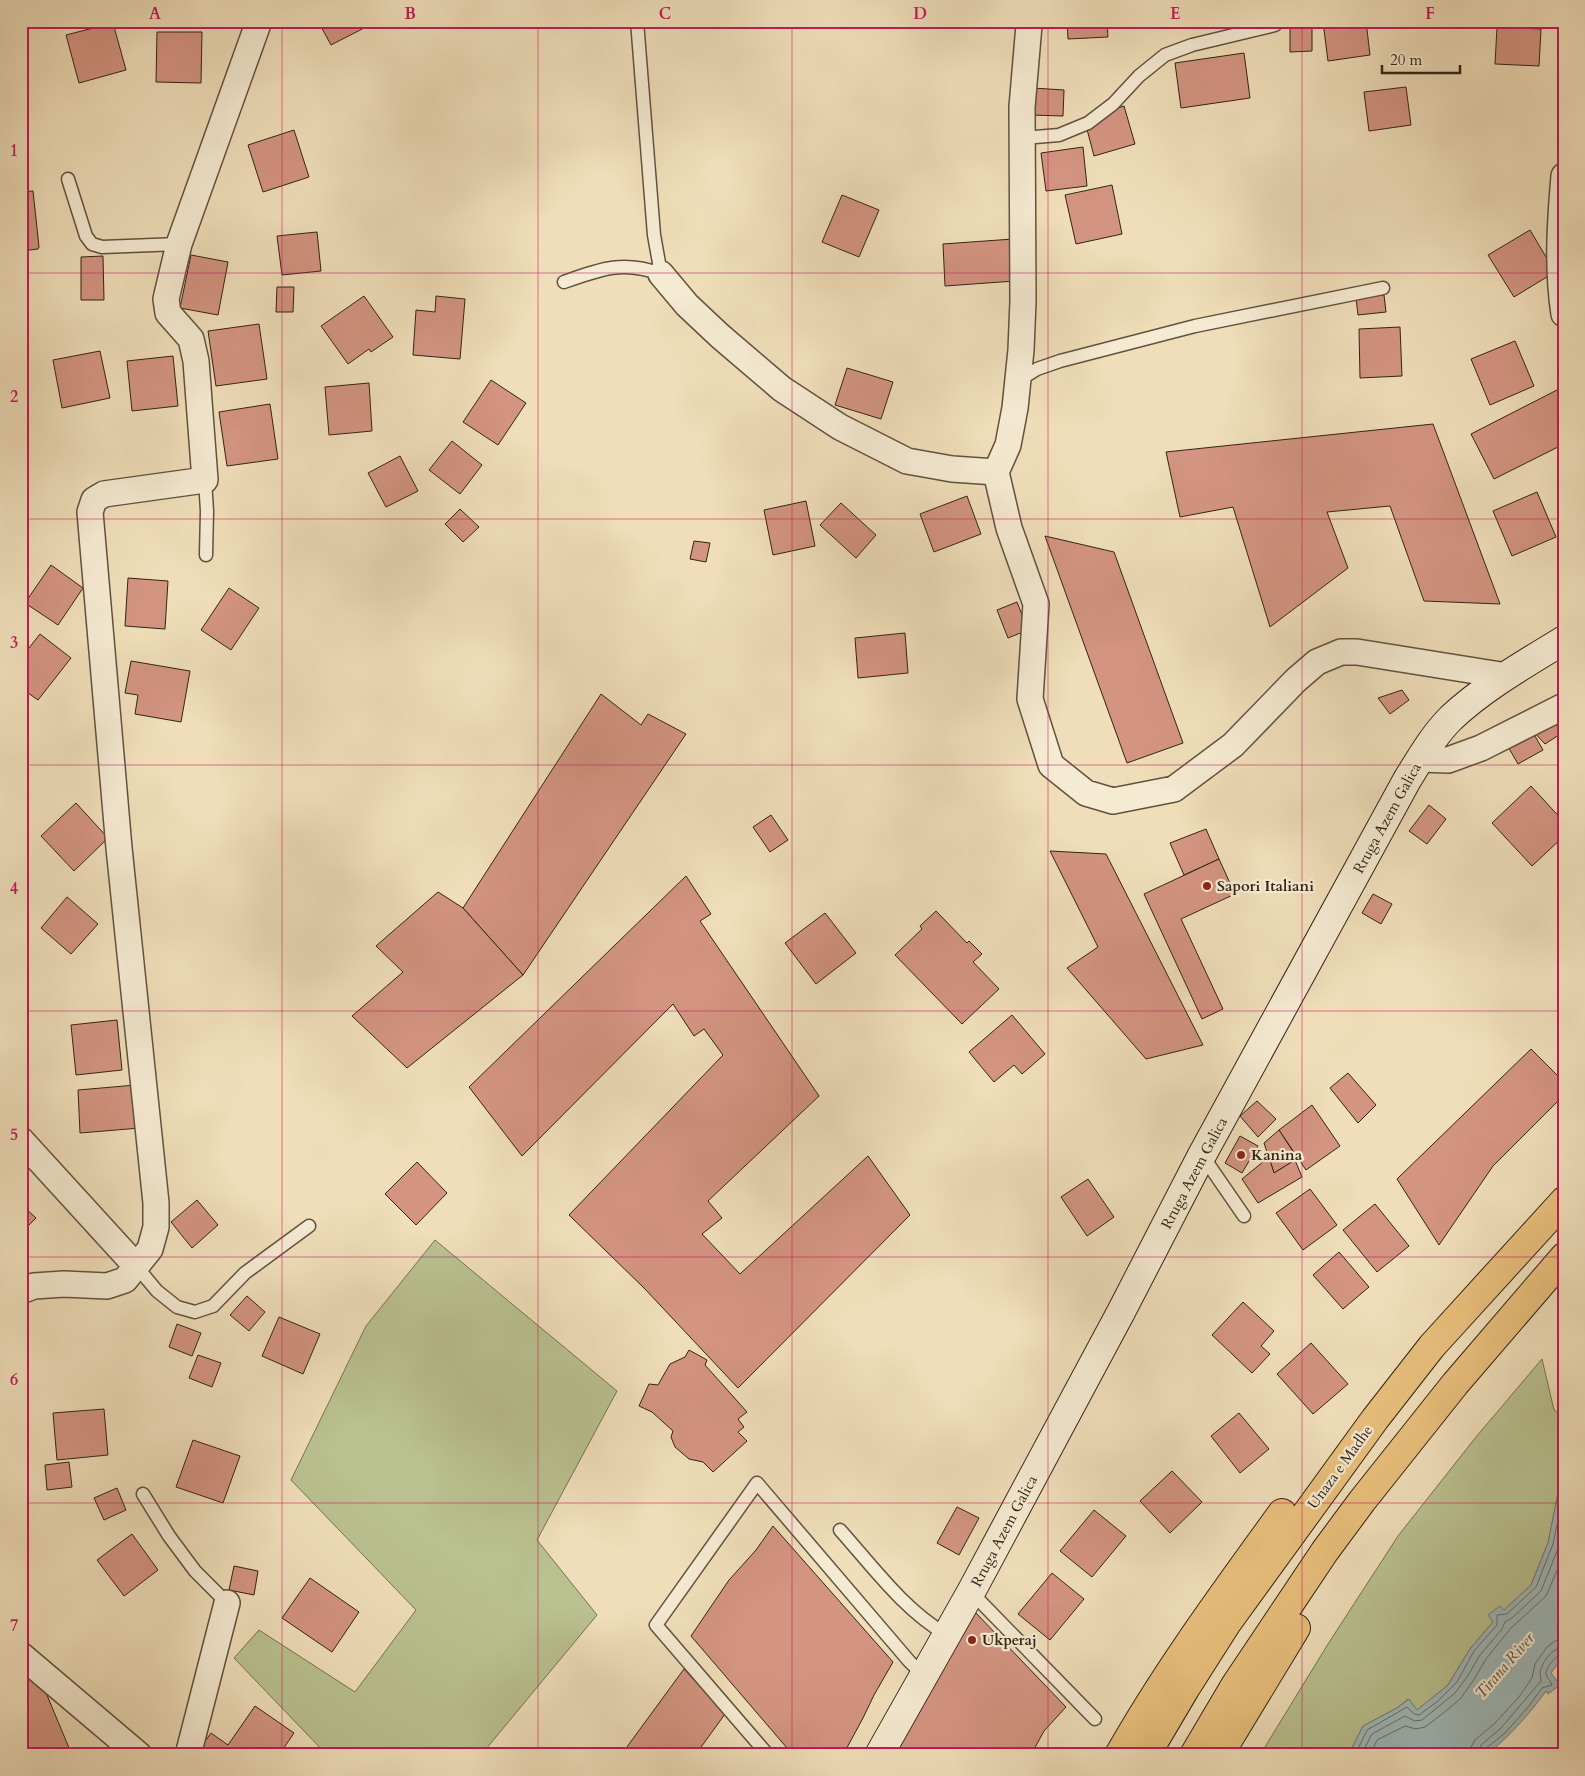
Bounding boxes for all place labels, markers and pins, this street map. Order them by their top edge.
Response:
place label: Sapori Italiani [1217,876,1314,896]
marker: Sapori Italiani [1201,880,1213,892]
place label: Kanina [1251,1145,1303,1165]
marker: Kanina [1235,1149,1247,1161]
place label: Ukperaj [982,1630,1037,1650]
marker: Ukperaj [966,1634,978,1646]

